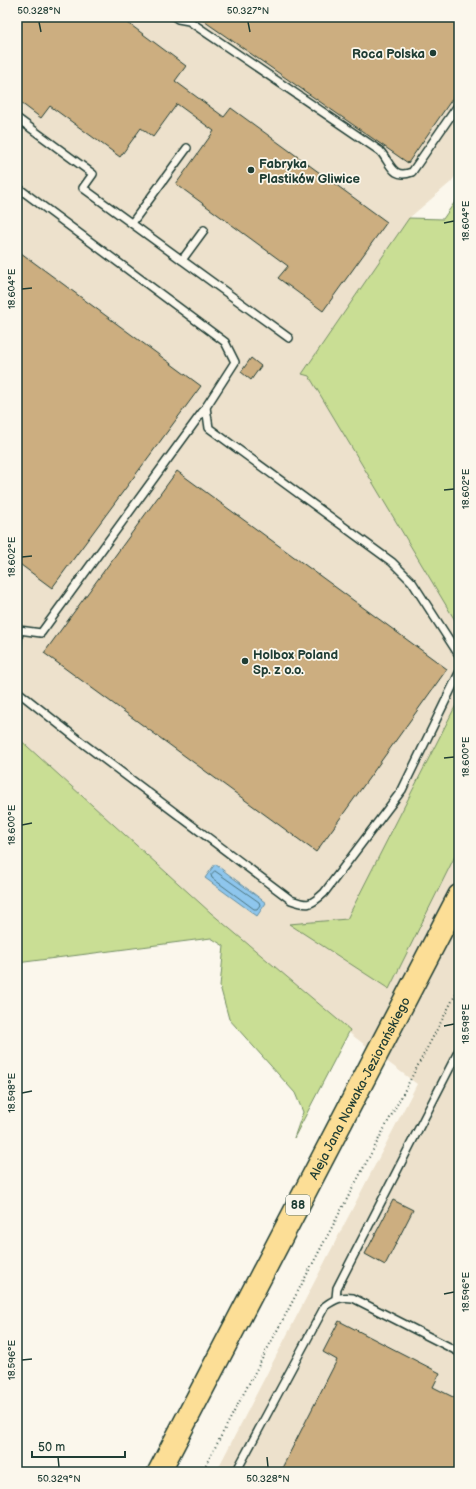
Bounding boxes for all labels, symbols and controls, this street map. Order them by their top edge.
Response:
text: 50.328°N [17,5,61,17]
text: 50.327°N [227,5,269,17]
place label: Roca Polska [352,46,425,62]
marker: Roca Polska [428,48,438,58]
place label: Fabryka Plastików Gliwice [259,156,361,187]
marker: Fabryka Plastików Gliwice [246,165,256,175]
text: 18.604°E [460,200,472,241]
text: 18.604°E [6,268,18,309]
text: 18.602°E [460,468,472,509]
text: 18.602°E [6,536,18,577]
place label: Holbox Poland Sp. z o.o. [253,647,338,678]
marker: Holbox Poland Sp. z o.o. [240,656,250,666]
text: 18.600°E [460,736,472,777]
text: 18.600°E [6,804,18,845]
street label: Aleja Jana Nowaka-Jeziorańskiego [306,994,414,1182]
text: 18.598°E [460,1004,472,1044]
text: 18.598°E [6,1073,18,1113]
road number: 88 [286,1195,310,1215]
text: 18.596°E [460,1271,472,1312]
text: 18.596°E [6,1339,18,1380]
scale bar [32,1433,125,1459]
text: 50 m [38,1440,65,1455]
text: 50.329°N [37,1473,81,1485]
text: 50.328°N [246,1473,290,1485]

